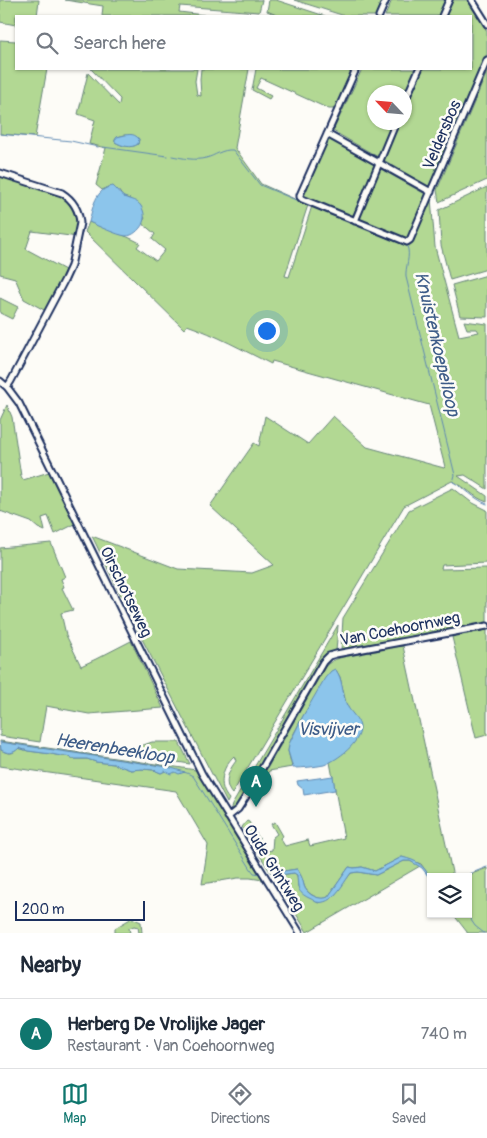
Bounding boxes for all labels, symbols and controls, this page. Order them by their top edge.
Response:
search box [15,15,472,70]
icon: search [33,29,61,57]
text: Search here [73,31,166,55]
north arrow [367,85,412,130]
street label: Veldersbos [418,97,466,173]
water label: Knuistenkoepelloop [409,270,465,420]
your location [254,318,280,344]
street label: Oirschotseweg [95,543,157,641]
street label: Van Coehoornweg [338,608,462,650]
water label: Visvijver [297,718,361,741]
water label: Heerenbeekloop [54,728,177,770]
pin: A [240,766,272,807]
street label: Oude Grintweg [239,821,309,915]
map controls [427,873,472,918]
button: layers [427,873,472,918]
scale bar [15,898,145,921]
text: 200 m [22,901,64,918]
text: Nearby [20,952,81,979]
text: Herberg De Vrolijke Jager [67,1012,265,1036]
text: A [31,1024,41,1044]
text: 740 m [421,1024,467,1044]
text: Restaurant · Van Coehoornweg [67,1036,275,1056]
tab: Map [61,1080,89,1127]
tab: Directions [210,1080,270,1127]
tab: Saved [391,1080,426,1127]

